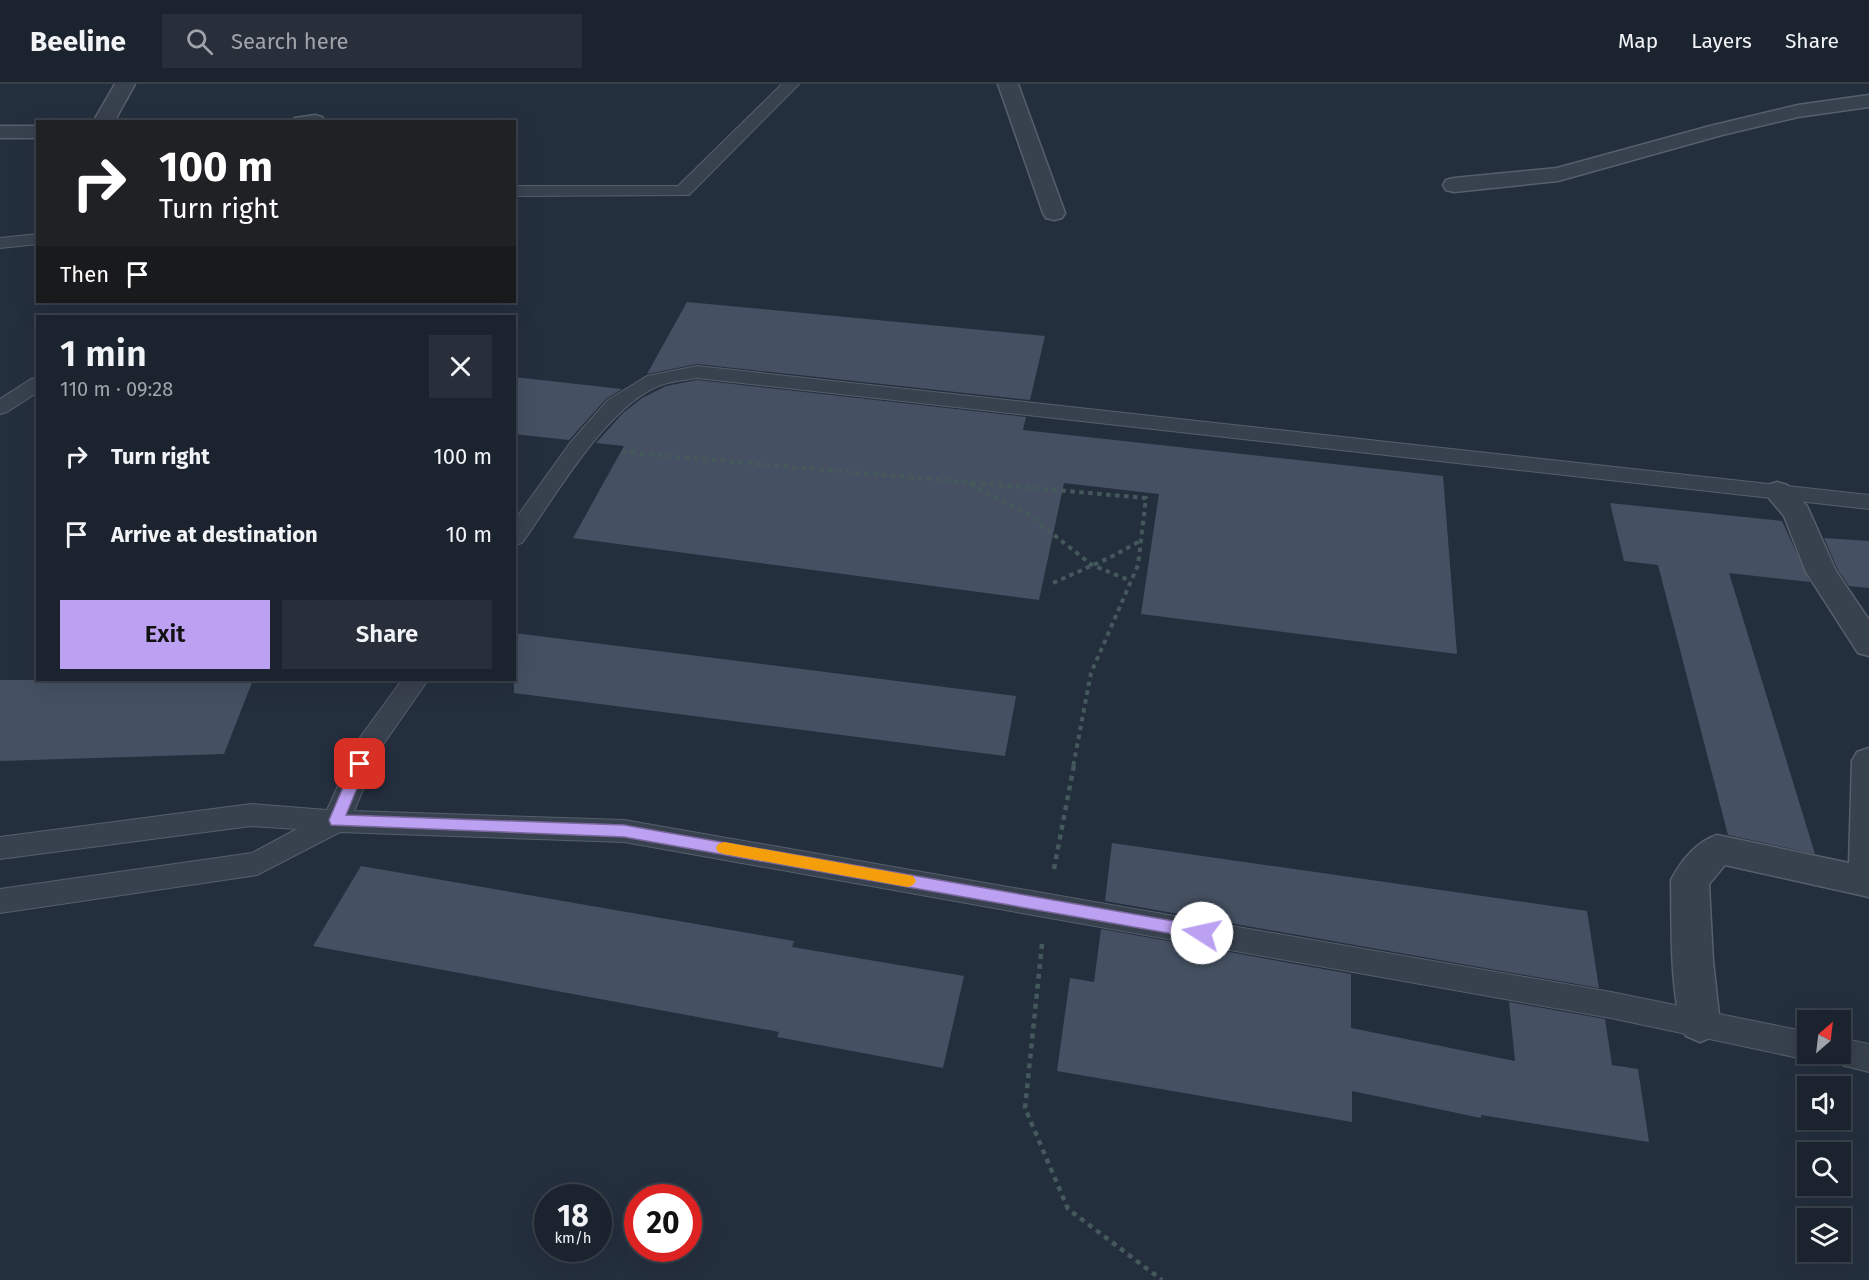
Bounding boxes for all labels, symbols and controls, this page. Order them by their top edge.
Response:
search box [162,14,582,68]
text: Beeline [30,25,126,58]
icon: search [183,25,216,58]
text: Search here [231,28,349,55]
text: Map [1618,28,1658,54]
text: Layers [1691,28,1752,54]
text: Share [1785,28,1839,54]
text: 100 m [159,142,273,192]
icon: right [60,144,138,222]
text: Turn right [159,193,279,225]
icon: arrive [121,258,154,291]
text: Then [60,261,109,288]
text: 1 min [60,332,147,376]
button: close [429,335,492,398]
text: 110 m · 09:28 [60,377,173,401]
icon: right [60,440,93,473]
text: Turn right [111,443,210,470]
text: 100 m [433,443,492,470]
icon: arrive [60,518,93,551]
text: Arrive at destination [111,521,318,548]
text: 10 m [446,521,492,548]
button: Exit [60,600,270,669]
button: Share [282,600,492,669]
pin [334,738,385,789]
icon: arrive [343,747,376,780]
position arrow [1170,901,1234,965]
north arrow [1797,1010,1851,1064]
map controls [1797,1010,1851,1262]
button: sound [1797,1076,1851,1130]
button: search [1797,1142,1851,1196]
speed limit sign: 20 [624,1184,702,1262]
text: 18 [557,1198,589,1234]
button: layers [1797,1208,1851,1262]
text: km/h [554,1229,592,1247]

